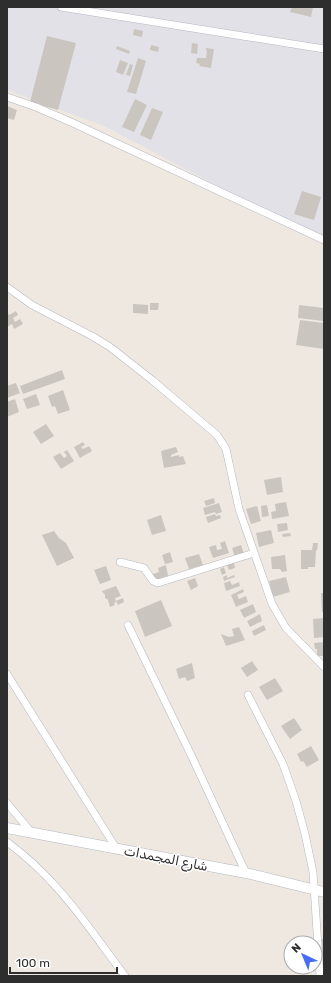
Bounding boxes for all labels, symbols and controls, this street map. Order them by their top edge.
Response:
street label: شارع المجمدات [122,843,209,876]
north arrow [283,935,323,975]
text: N [289,941,304,956]
scale bar [10,949,117,975]
text: 100 m [16,956,50,970]

